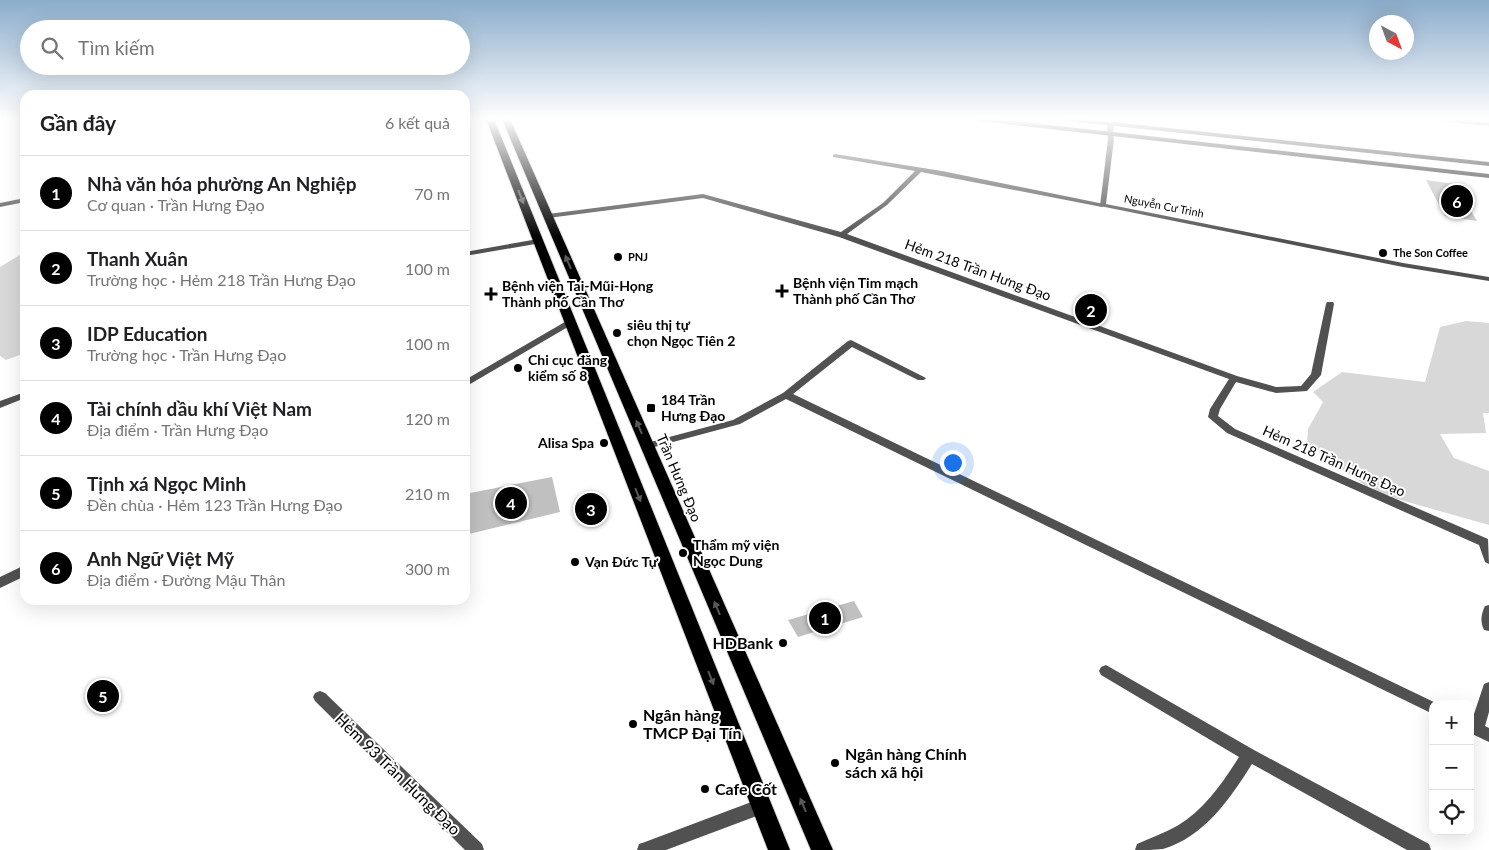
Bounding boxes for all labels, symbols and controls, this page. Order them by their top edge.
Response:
north arrow [1369,15,1414,60]
search box [20,20,470,75]
icon: search [38,34,66,62]
text: Tìm kiếm [78,36,155,59]
text: Gần đây [40,110,116,135]
text: 6 kết quả [385,113,450,132]
text: Nhà văn hóa phường An Nghiệp [87,172,357,195]
pin: 6 [1441,182,1473,220]
text: 1 [51,184,61,203]
text: 70 m [414,184,450,203]
one-way arrow [517,190,525,204]
street label: Nguyễn Cư Trinh [1123,191,1205,220]
text: Cơ quan · Trần Hưng Đạo [87,195,265,214]
street label: Hẻm 218 Trần Hưng Đạo [903,235,1054,304]
place label: The Son Coffee [1393,246,1468,259]
text: Thanh Xuân [87,247,188,270]
marker: The Son Coffee [1377,247,1389,259]
place label: PNJ [628,250,648,263]
marker: PNJ [612,251,624,263]
one-way arrow [563,254,571,269]
text: 2 [51,259,61,278]
text: 100 m [405,259,450,278]
text: Trường học · Hẻm 218 Trần Hưng Đạo [87,270,356,289]
place label: Bệnh viện Tim mạch Thành phố Cần Thơ [793,274,918,307]
place label: Bệnh viện Tai-Mũi-Họng Thành phố Cần Thơ [502,277,654,310]
marker: Bệnh viện Tim mạch Thành phố Cần Thơ [775,284,789,298]
marker: Bệnh viện Tai-Mũi-Họng Thành phố Cần Thơ [484,287,498,301]
pin: 2 [1075,291,1107,329]
place label: siêu thị tự chọn Ngọc Tiên 2 [627,316,735,349]
text: IDP Education [87,322,208,345]
marker: siêu thị tự chọn Ngọc Tiên 2 [611,327,623,339]
text: 3 [51,334,61,353]
text: 100 m [405,334,450,353]
text: Trường học · Trần Hưng Đạo [87,345,286,364]
place label: Chi cục đăng kiểm số 8 [528,351,608,384]
marker: Chi cục đăng kiểm số 8 [512,362,524,374]
place label: 184 Trần Hưng Đạo [661,391,725,424]
text: Tài chính dầu khí Việt Nam [87,397,312,420]
marker: 184 Trần Hưng Đạo [645,402,657,414]
text: 4 [51,409,61,428]
text: 120 m [405,409,450,428]
one-way arrow [635,419,643,434]
text: Địa điểm · Trần Hưng Đạo [87,420,268,439]
street label: Hẻm 218 Trần Hưng Đạo [1260,421,1408,500]
street label: Trần Hưng Đạo [653,431,706,524]
place label: Alisa Spa [537,434,594,451]
marker: Alisa Spa [598,437,610,449]
your location [940,450,966,476]
text: Tịnh xá Ngọc Minh [87,472,246,495]
text: 5 [51,484,61,503]
text: 210 m [405,484,450,503]
pin: 4 [495,484,527,522]
one-way arrow [635,487,642,502]
pin: 3 [575,490,607,528]
text: Đền chùa · Hẻm 123 Trần Hưng Đạo [87,495,343,514]
place label: Thẩm mỹ viện Ngọc Dung [693,536,779,569]
text: Anh Ngữ Việt Mỹ [87,547,234,570]
marker: Thẩm mỹ viện Ngọc Dung [677,547,689,559]
place label: Vạn Đức Tự [584,553,659,570]
marker: Vạn Đức Tự [569,556,581,568]
text: 6 [51,559,61,578]
text: 300 m [405,559,450,578]
text: Địa điểm · Đường Mậu Thân [87,570,285,589]
pin: 1 [809,599,841,637]
one-way arrow [713,601,721,615]
place label: HDBank [712,633,773,652]
marker: HDBank [777,637,789,649]
one-way arrow [707,671,715,686]
pin: 5 [87,677,119,715]
map controls [1429,700,1474,835]
button: + [1429,700,1474,745]
place label: Ngân hàng TMCP Đại Tín [643,705,741,742]
street label: Hẻm 93 Trần Hưng Đạo [332,709,465,838]
marker: Ngân hàng TMCP Đại Tín [627,718,639,730]
place label: Ngân hàng Chính sách xã hội [845,744,967,781]
button: − [1429,745,1474,790]
marker: Ngân hàng Chính sách xã hội [829,757,841,769]
place label: Cafe Cốt [715,779,777,798]
marker: Cafe Cốt [699,783,711,795]
button: locate [1429,790,1474,835]
one-way arrow [798,798,806,812]

